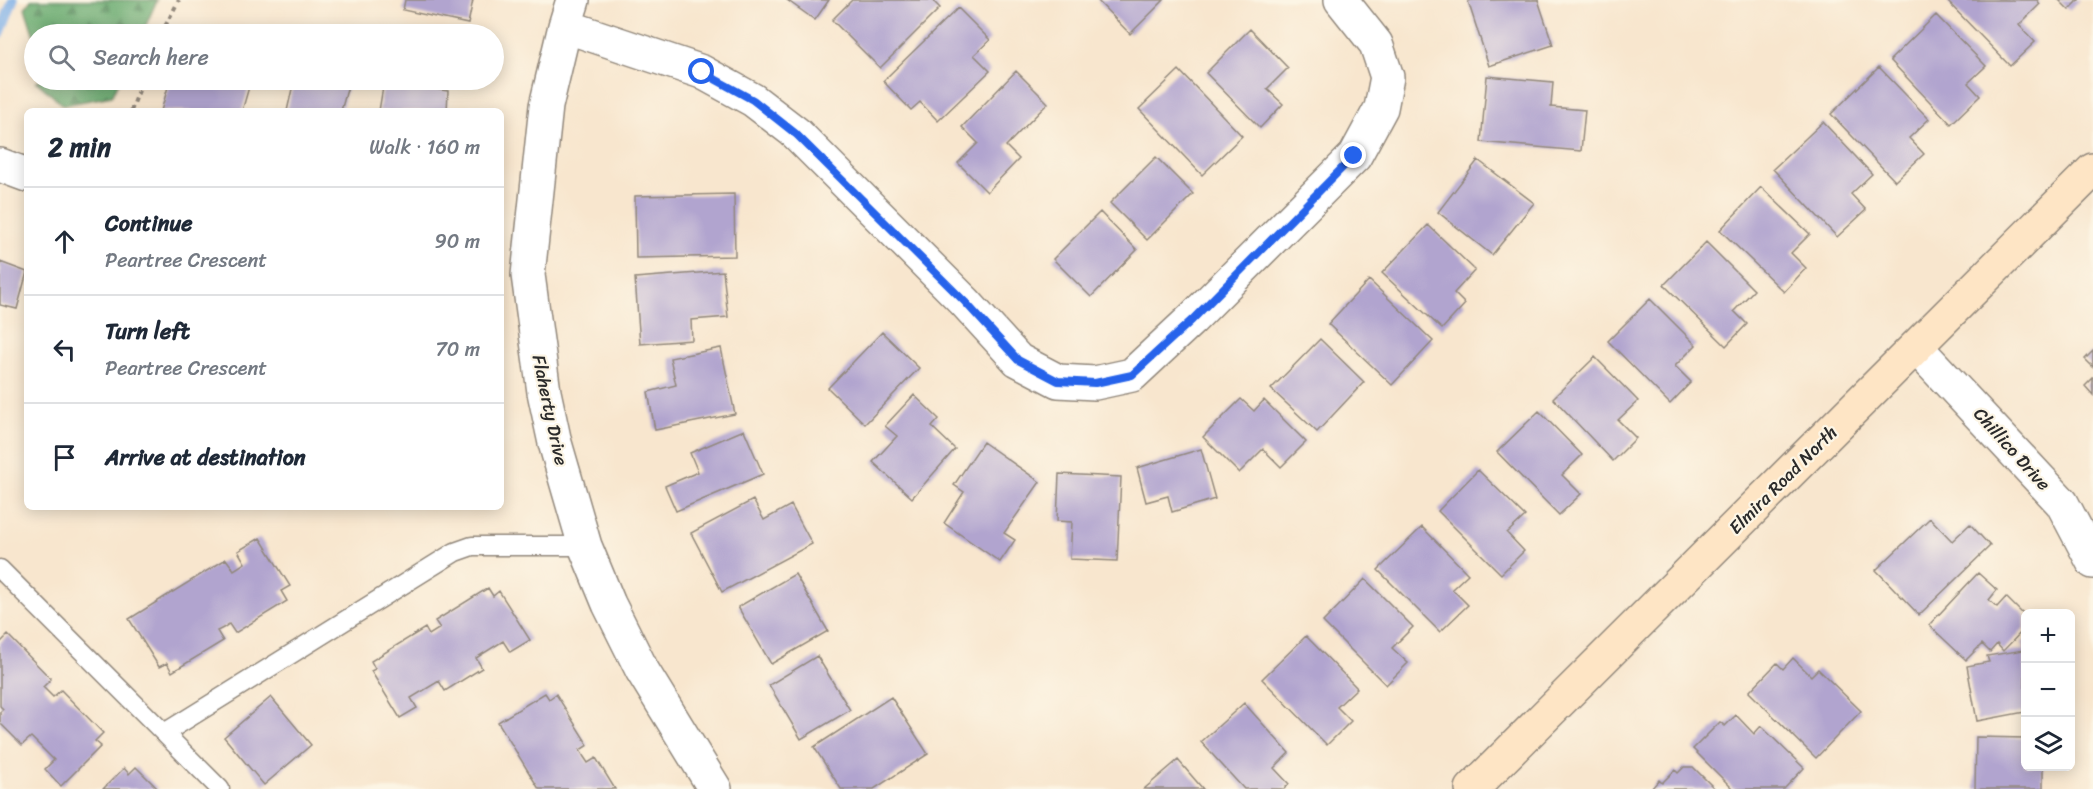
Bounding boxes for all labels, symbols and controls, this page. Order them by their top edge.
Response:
search box [24,24,504,90]
text: Search here [93,38,209,77]
icon: search [45,41,78,74]
route start [688,58,714,84]
text: 2 min [48,124,111,170]
text: Walk · 160 m [369,130,480,165]
route end [1340,142,1366,168]
text: Continue [105,204,193,243]
text: 90 m [435,224,480,259]
icon: ahead [48,225,81,258]
text: Peartree Crescent [105,243,267,278]
text: Turn left [105,312,190,351]
text: 70 m [435,332,480,367]
icon: left [48,333,81,366]
text: Peartree Crescent [105,351,267,386]
street label: Flaherty Drive [523,352,577,468]
street label: Chillico Drive [1965,400,2059,498]
street label: Elmira Road North [1721,418,1845,542]
text: Arrive at destination [105,438,306,477]
icon: arrive [48,441,81,474]
map controls [2021,609,2075,771]
button: + [2021,609,2075,663]
button: − [2021,663,2075,717]
button: layers [2021,717,2075,771]

